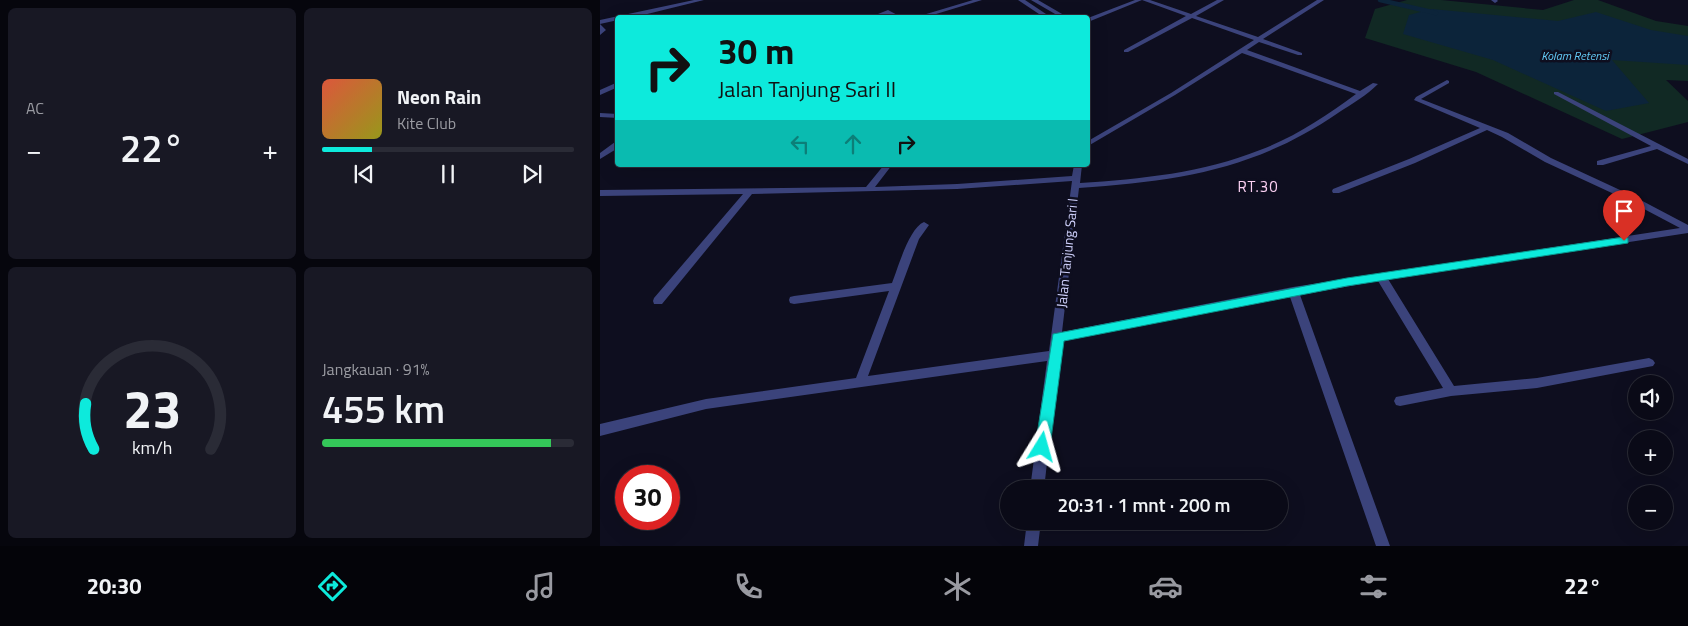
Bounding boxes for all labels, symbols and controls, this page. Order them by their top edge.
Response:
text: 30 m [718,24,794,78]
icon: right [635,35,700,100]
water label: Kolam Retensi [1541,46,1610,65]
text: Jalan Tanjung Sari II [718,72,896,106]
text: Neon Rain [397,82,481,111]
text: AC [26,96,44,120]
text: Kite Club [397,111,456,135]
text: 22° [120,119,184,177]
text: − [26,128,42,171]
text: + [262,128,278,171]
icon: left [786,130,814,158]
icon: ahead [839,130,867,158]
icon: right [892,130,920,158]
icon: previous [350,160,378,188]
icon: pause [434,160,462,188]
icon: next [518,160,546,188]
district label: RT.30 [1237,175,1279,198]
pin [1603,190,1645,241]
street label: Jalan Tanjung Sari I [1050,197,1083,309]
icon: arrive [1610,197,1638,225]
text: Jangkauan · 91% [322,357,430,381]
text: 23 [123,369,181,448]
map controls [1628,375,1673,530]
button: sound [1628,375,1673,420]
text: 455 km [322,380,445,438]
position arrow [1015,420,1067,472]
button: + [1628,430,1673,475]
text: km/h [132,434,172,461]
speed limit sign: 30 [615,465,680,530]
button: − [1628,485,1673,530]
text: 20:31 · 1 mnt · 200 m [1058,490,1230,519]
text: 20:30 [87,569,142,603]
icon: directions [315,569,350,604]
icon: music [523,569,558,604]
icon: phone [731,569,766,604]
icon: climate [940,569,975,604]
icon: car [1148,569,1183,604]
icon: filters [1356,569,1391,604]
text: 22° [1564,569,1601,603]

